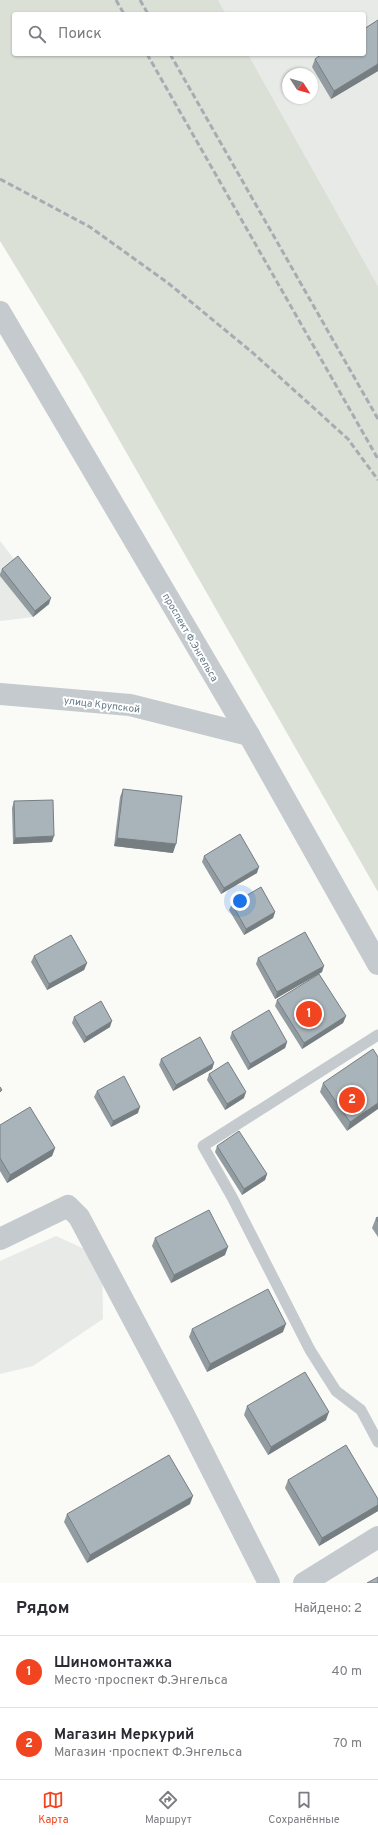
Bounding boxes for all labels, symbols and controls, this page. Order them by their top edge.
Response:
search box [12,12,366,56]
icon: search [26,23,48,45]
text: Поиск [58,25,102,44]
north arrow [282,68,318,104]
street label: проспект Ф.Энгельса [159,591,220,684]
street label: улица Крупской [63,694,141,717]
your location [230,891,250,911]
pin: 1 [296,999,322,1029]
pin: 2 [339,1085,365,1115]
text: Рядом [16,1598,69,1620]
text: Найдено: 2 [294,1601,362,1617]
text: Шиномонтажка [54,1654,172,1673]
text: 1 [26,1664,32,1680]
text: 40 m [332,1664,362,1680]
text: Место · проспект Ф.Энгельса [54,1673,228,1689]
text: Магазин Меркурий [54,1726,194,1745]
text: 2 [25,1736,33,1752]
text: 70 m [333,1736,362,1752]
text: Магазин · проспект Ф.Энгельса [54,1745,242,1761]
tab: Карта [38,1789,68,1827]
tab: Маршрут [145,1789,192,1827]
tab: Сохранённые [268,1789,340,1827]

